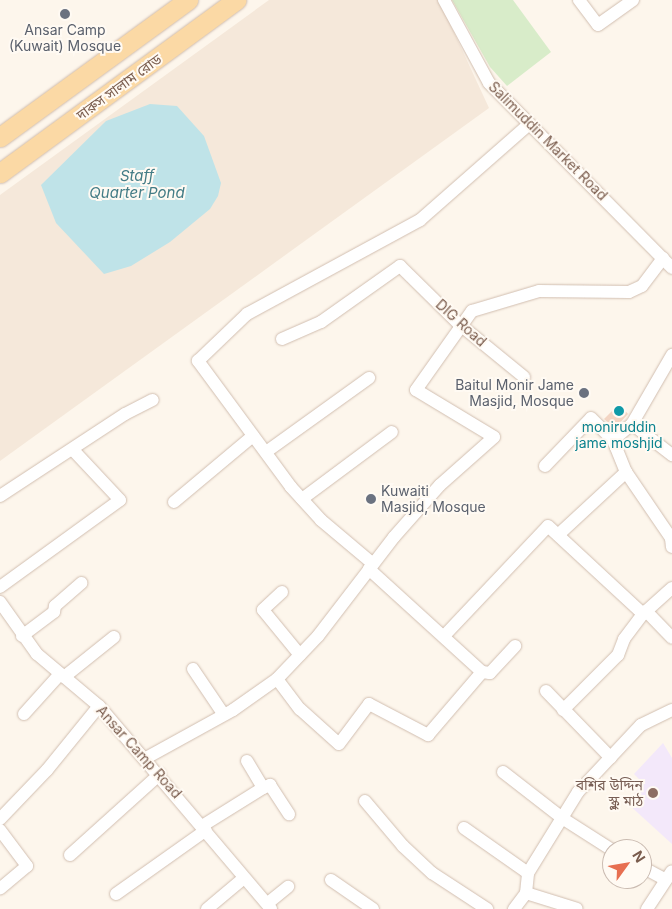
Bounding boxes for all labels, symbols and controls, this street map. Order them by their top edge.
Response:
marker: Ansar Camp (Kuwait) Mosque [59,8,71,20]
place label: Ansar Camp (Kuwait) Mosque [9,22,121,54]
street label: দারুস সালাম রোড [73,50,165,124]
street label: Salimuddin Market Road [485,78,611,204]
water label: Staff Quarter Pond [89,166,185,201]
street label: DIG Road [432,296,490,350]
place label: Baitul Monir Jame Masjid, Mosque [455,377,574,410]
marker: Baitul Monir Jame Masjid, Mosque [578,387,590,399]
marker: moniruddin jame moshjid [613,405,625,417]
place label: moniruddin jame moshjid [575,419,663,452]
place label: Kuwaiti Masjid, Mosque [381,483,486,516]
marker: Kuwaiti Masjid, Mosque [365,493,377,505]
street label: Ansar Camp Road [93,702,185,802]
place label: বশির উদ্দিন স্কুল মাঠ [576,777,643,810]
marker: বশির উদ্দিন স্কুল মাঠ [647,787,659,799]
north arrow [602,839,652,889]
text: N [629,847,649,865]

